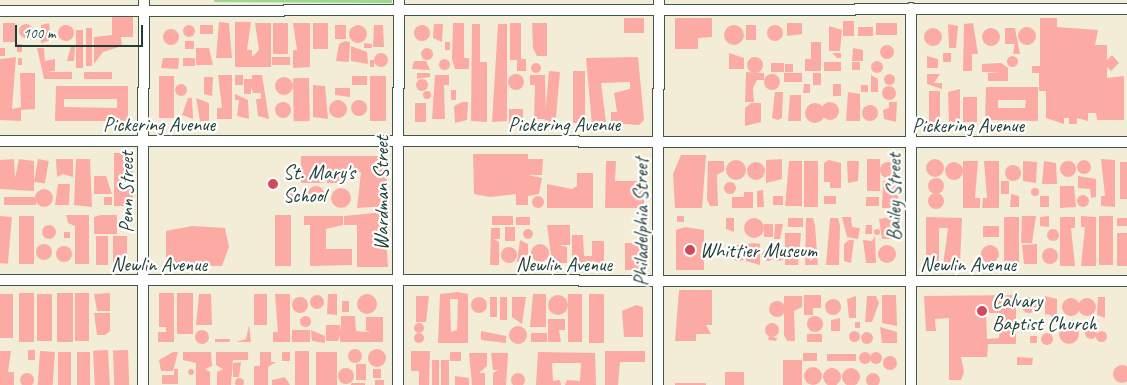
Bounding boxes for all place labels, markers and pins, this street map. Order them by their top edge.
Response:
place label: St. Mary's School [283,160,355,207]
marker: St. Mary's School [267,178,279,190]
place label: Whittier Museum [700,238,818,262]
marker: Whittier Museum [684,244,696,256]
place label: Calvary Baptist Church [992,288,1097,335]
marker: Calvary Baptist Church [976,305,988,317]

